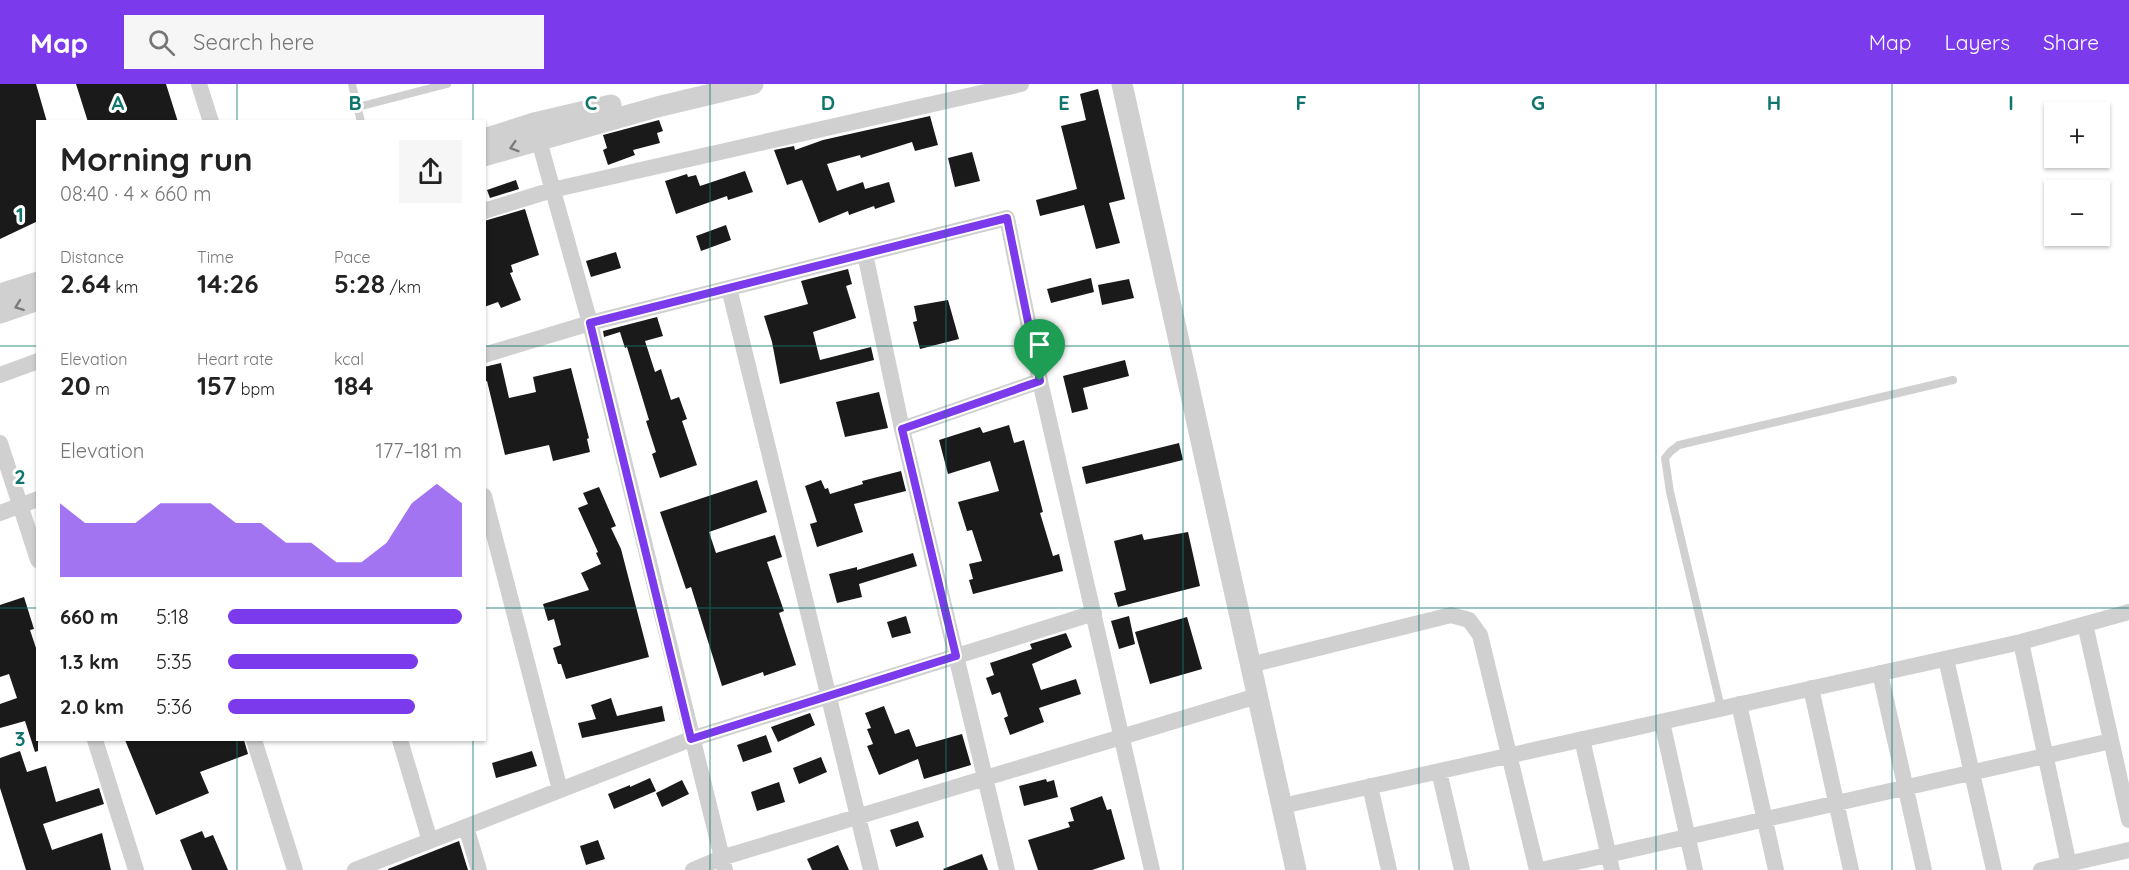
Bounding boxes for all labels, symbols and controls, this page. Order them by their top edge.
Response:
search box [124,15,544,69]
text: Map [30,25,88,60]
icon: search [145,26,178,59]
text: Search here [193,28,315,56]
text: Map [1869,29,1912,55]
text: Layers [1945,29,2010,55]
text: Share [2043,29,2099,55]
text: A [112,90,125,115]
text: B [348,90,362,115]
text: C [585,90,598,115]
text: D [821,90,835,115]
text: E [1058,90,1070,115]
text: F [1295,90,1307,115]
text: G [1531,90,1545,115]
text: H [1767,90,1781,115]
text: I [2008,90,2014,115]
map controls [2044,102,2110,246]
button: + [2044,102,2110,168]
text: Morning run [60,138,253,179]
button: share [399,140,462,203]
one-way arrow [509,140,520,152]
button: − [2044,180,2110,246]
text: 08:40 · 4 × 660 m [60,181,212,206]
text: 1 [16,202,24,227]
text: Distance [60,247,124,267]
text: Time [197,247,234,267]
text: Pace [334,247,370,267]
text: 2.64 [60,267,111,300]
text: 14:26 [197,267,259,300]
text: 5:28 [334,267,385,300]
text: km [111,277,138,297]
text: /km [385,277,421,297]
one-way arrow [14,299,25,312]
pin [1014,319,1065,381]
icon: arrive [1023,328,1056,361]
text: Elevation [60,349,127,369]
text: Heart rate [197,349,273,369]
text: kcal [334,349,364,369]
text: 20 [60,369,91,402]
text: 157 [197,369,236,402]
text: 184 [334,369,374,402]
text: m [91,379,110,399]
text: bpm [236,379,275,399]
text: Elevation [60,438,144,463]
text: 177–181 m [376,438,462,463]
text: 2 [14,464,26,489]
text: 660 m [60,604,118,629]
text: 5:18 [156,604,189,629]
text: 1.3 km [60,649,119,674]
text: 5:35 [156,649,192,674]
text: 2.0 km [60,694,124,719]
text: 5:36 [156,694,192,719]
text: 3 [15,726,25,751]

